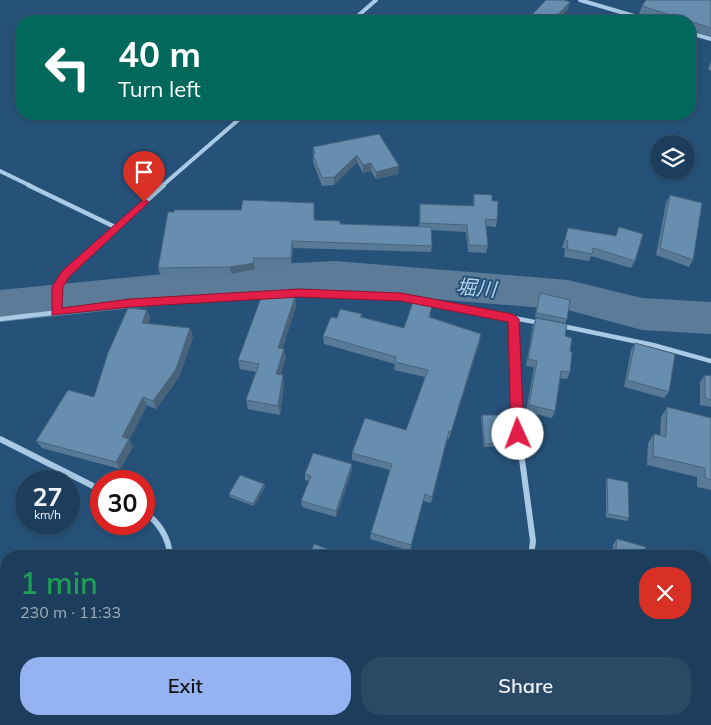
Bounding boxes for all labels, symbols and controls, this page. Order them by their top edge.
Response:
text: 40 m [118,32,201,76]
icon: left [35,35,100,100]
text: Turn left [118,75,201,103]
map controls [650,135,695,180]
button: layers [650,135,695,180]
pin [123,151,165,202]
icon: arrive [130,158,158,186]
water label: 堀川 [455,273,499,302]
position arrow [491,407,543,459]
speed limit sign: 30 [90,470,155,535]
text: 27 [32,481,63,512]
text: km/h [34,507,61,522]
text: 1 min [20,564,98,602]
button: close [639,567,691,619]
text: 230 m · 11:33 [20,602,121,622]
button: Exit [20,657,351,715]
button: Share [361,657,691,715]

